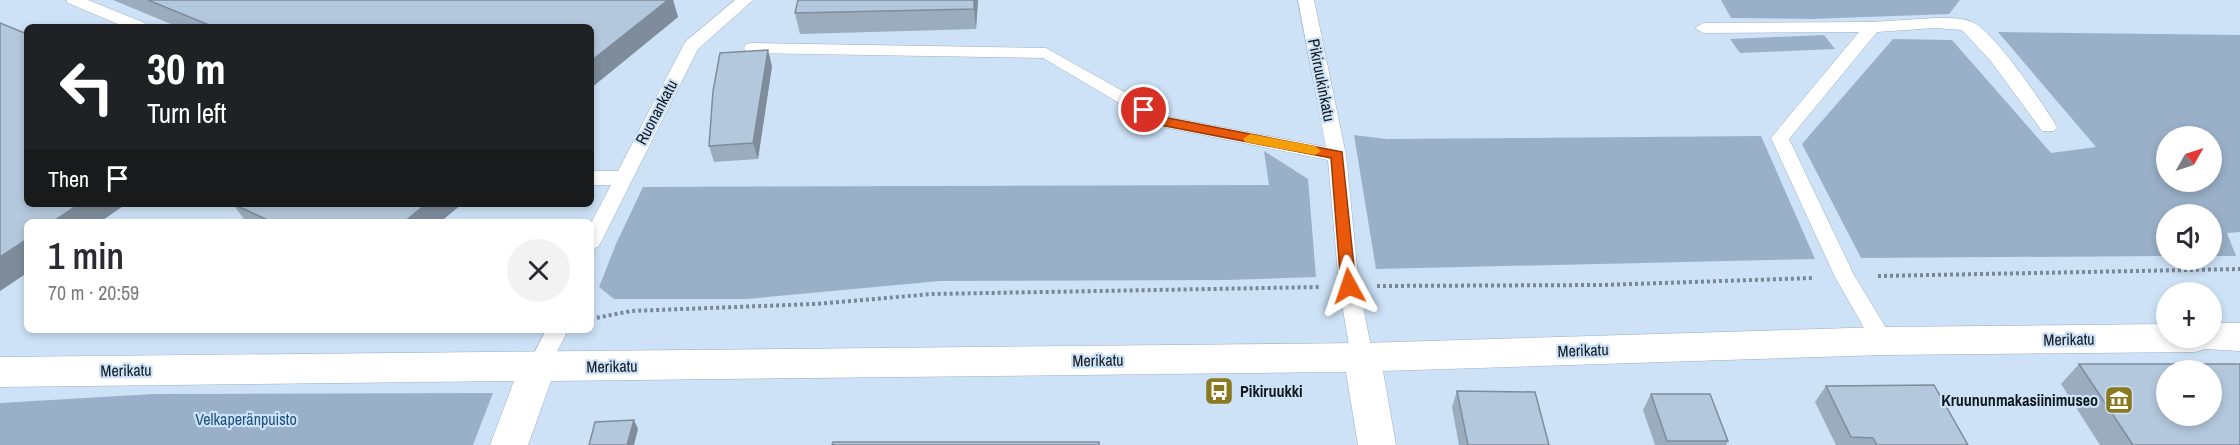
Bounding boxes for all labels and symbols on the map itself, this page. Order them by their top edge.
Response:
street label: Pikiruukinkatu [1303,37,1341,123]
street label: Ruonankatu [630,76,682,148]
pin [1118,84,1169,135]
north arrow [2156,126,2222,192]
position arrow [1317,254,1381,318]
street label: Merikatu [2043,328,2095,350]
street label: Merikatu [1557,338,1609,362]
street label: Merikatu [1072,349,1124,371]
street label: Merikatu [586,355,638,377]
street label: Merikatu [100,359,152,381]
bus stop icon: Pikiruukki [1203,375,1235,407]
place label: Pikiruukki [1240,380,1303,402]
museum icon: Kruununmakasiinimuseo [2103,384,2135,416]
place label: Kruununmakasiinimuseo [1941,389,2098,411]
park label: Velkaperänpuisto [195,408,297,430]

